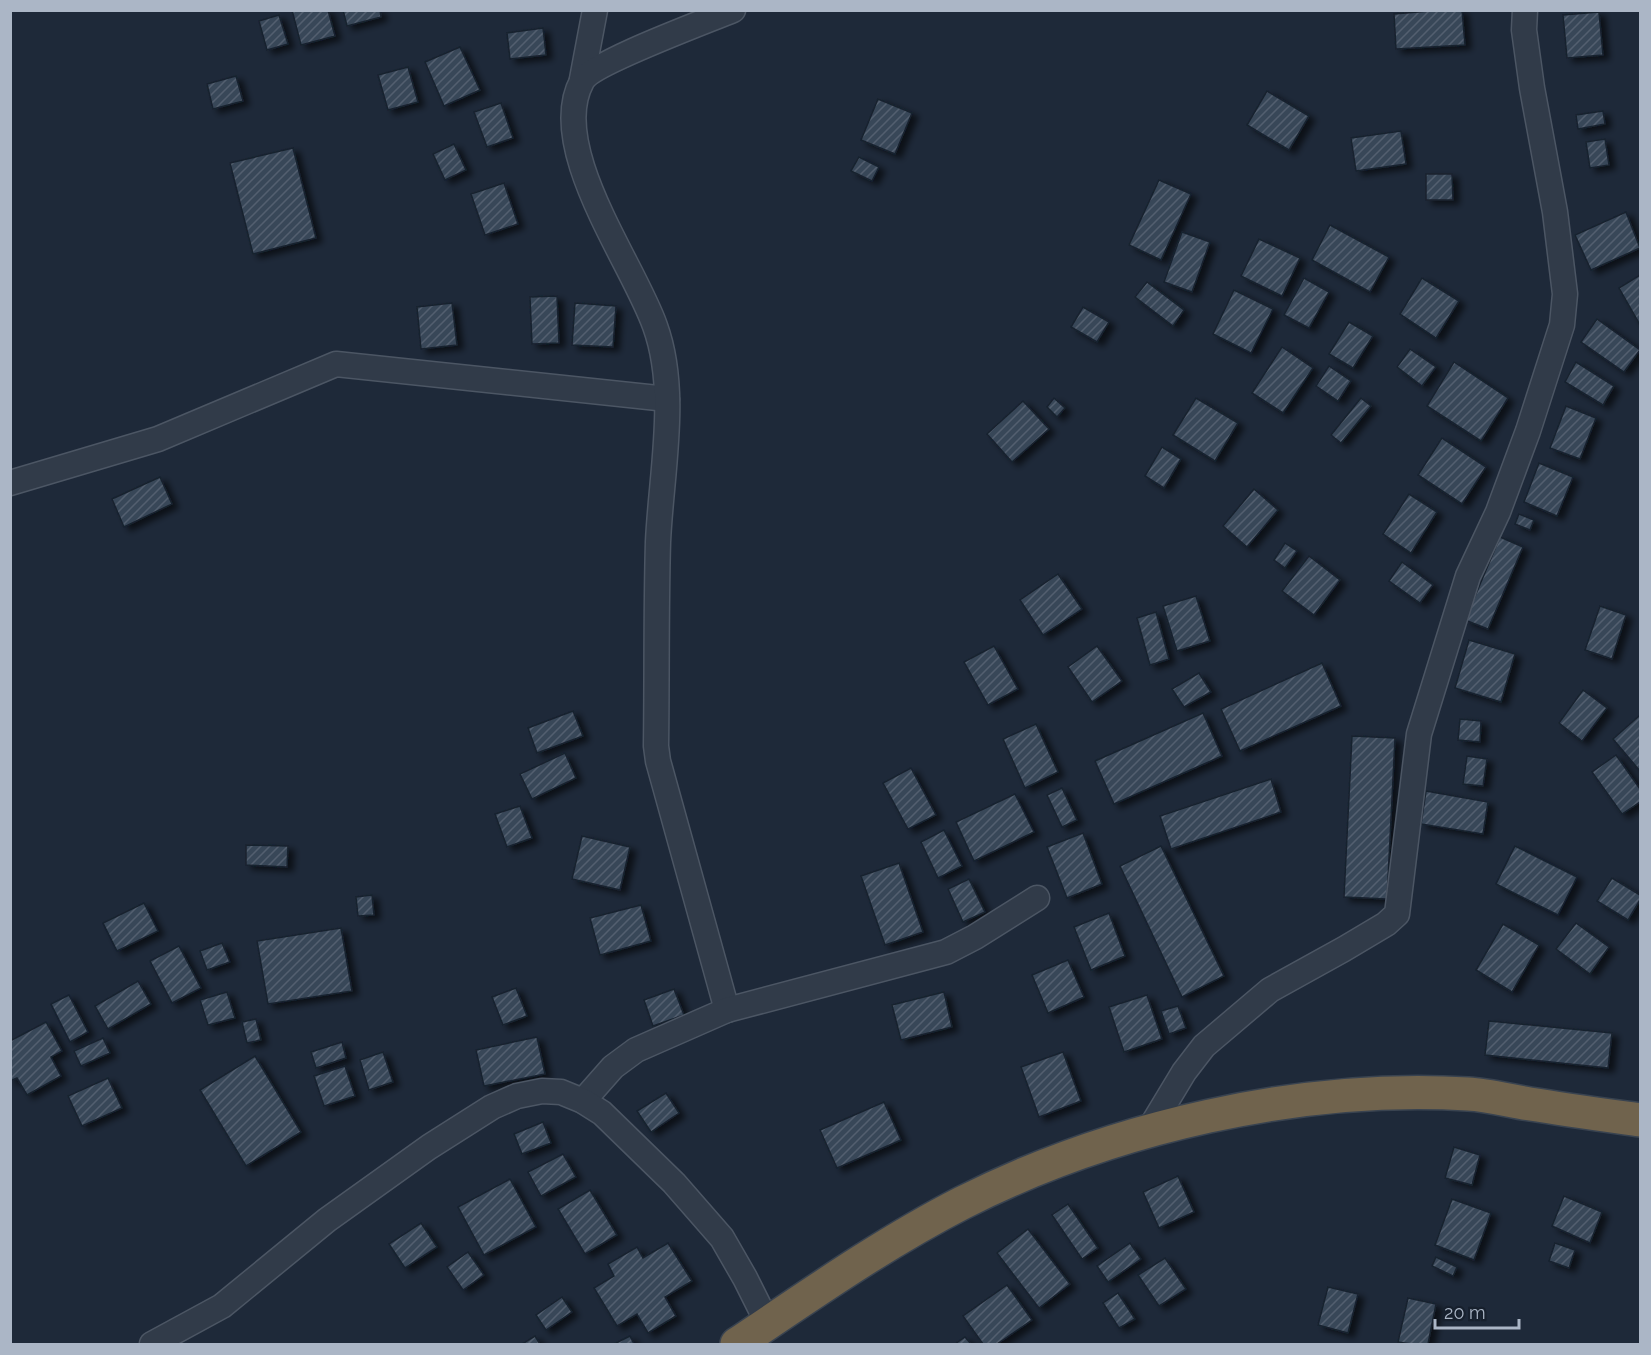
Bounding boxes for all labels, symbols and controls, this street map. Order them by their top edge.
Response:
scale bar [1435,1292,1519,1330]
text: 20 m [1444,1302,1486,1323]

